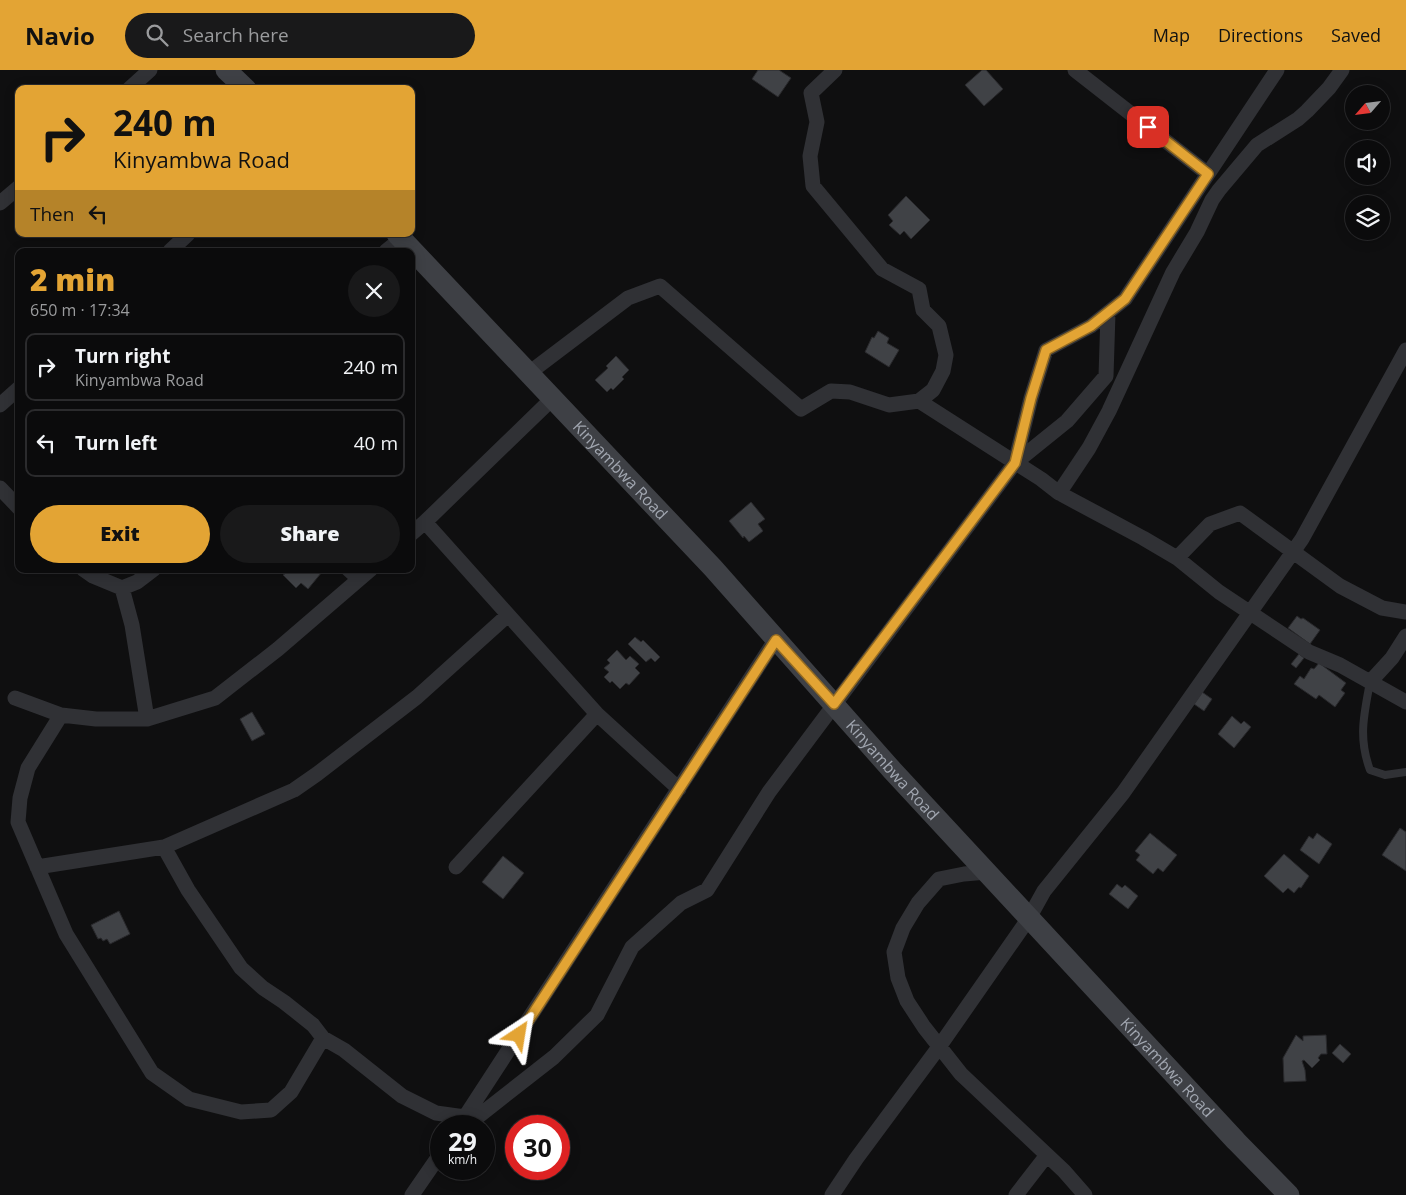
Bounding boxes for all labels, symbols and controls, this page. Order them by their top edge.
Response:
search box [125,13,475,58]
text: Navio [25,19,95,52]
icon: search [143,21,171,49]
text: Search here [183,22,289,48]
text: Map [1153,23,1190,47]
text: Directions [1218,23,1303,47]
text: Saved [1331,23,1381,47]
north arrow [1345,85,1390,130]
map controls [1345,85,1390,240]
text: 240 m [113,99,217,146]
icon: right [30,105,95,170]
pin [1127,106,1169,148]
icon: arrive [1134,113,1162,141]
button: sound [1345,140,1390,185]
text: Kinyambwa Road [113,144,290,174]
button: layers [1345,195,1390,240]
icon: left [84,200,112,228]
text: Then [30,201,74,227]
text: 2 min [30,259,115,300]
button: close [348,265,400,317]
text: 650 m · 17:34 [30,299,130,321]
text: Turn right [75,343,170,369]
icon: right [32,353,60,381]
text: 240 m [343,354,398,380]
text: Kinyambwa Road [75,369,204,391]
street label: Kinyambwa Road [568,416,673,524]
icon: left [32,429,60,457]
text: Turn left [75,430,157,456]
text: 40 m [354,430,398,456]
button: Exit [30,505,210,563]
button: Share [220,505,400,563]
street label: Kinyambwa Road [841,715,944,825]
position arrow [492,1008,544,1060]
street label: Kinyambwa Road [1116,1013,1219,1122]
speed limit sign: 30 [505,1115,570,1180]
text: 29 [448,1124,477,1158]
text: km/h [448,1151,477,1168]

